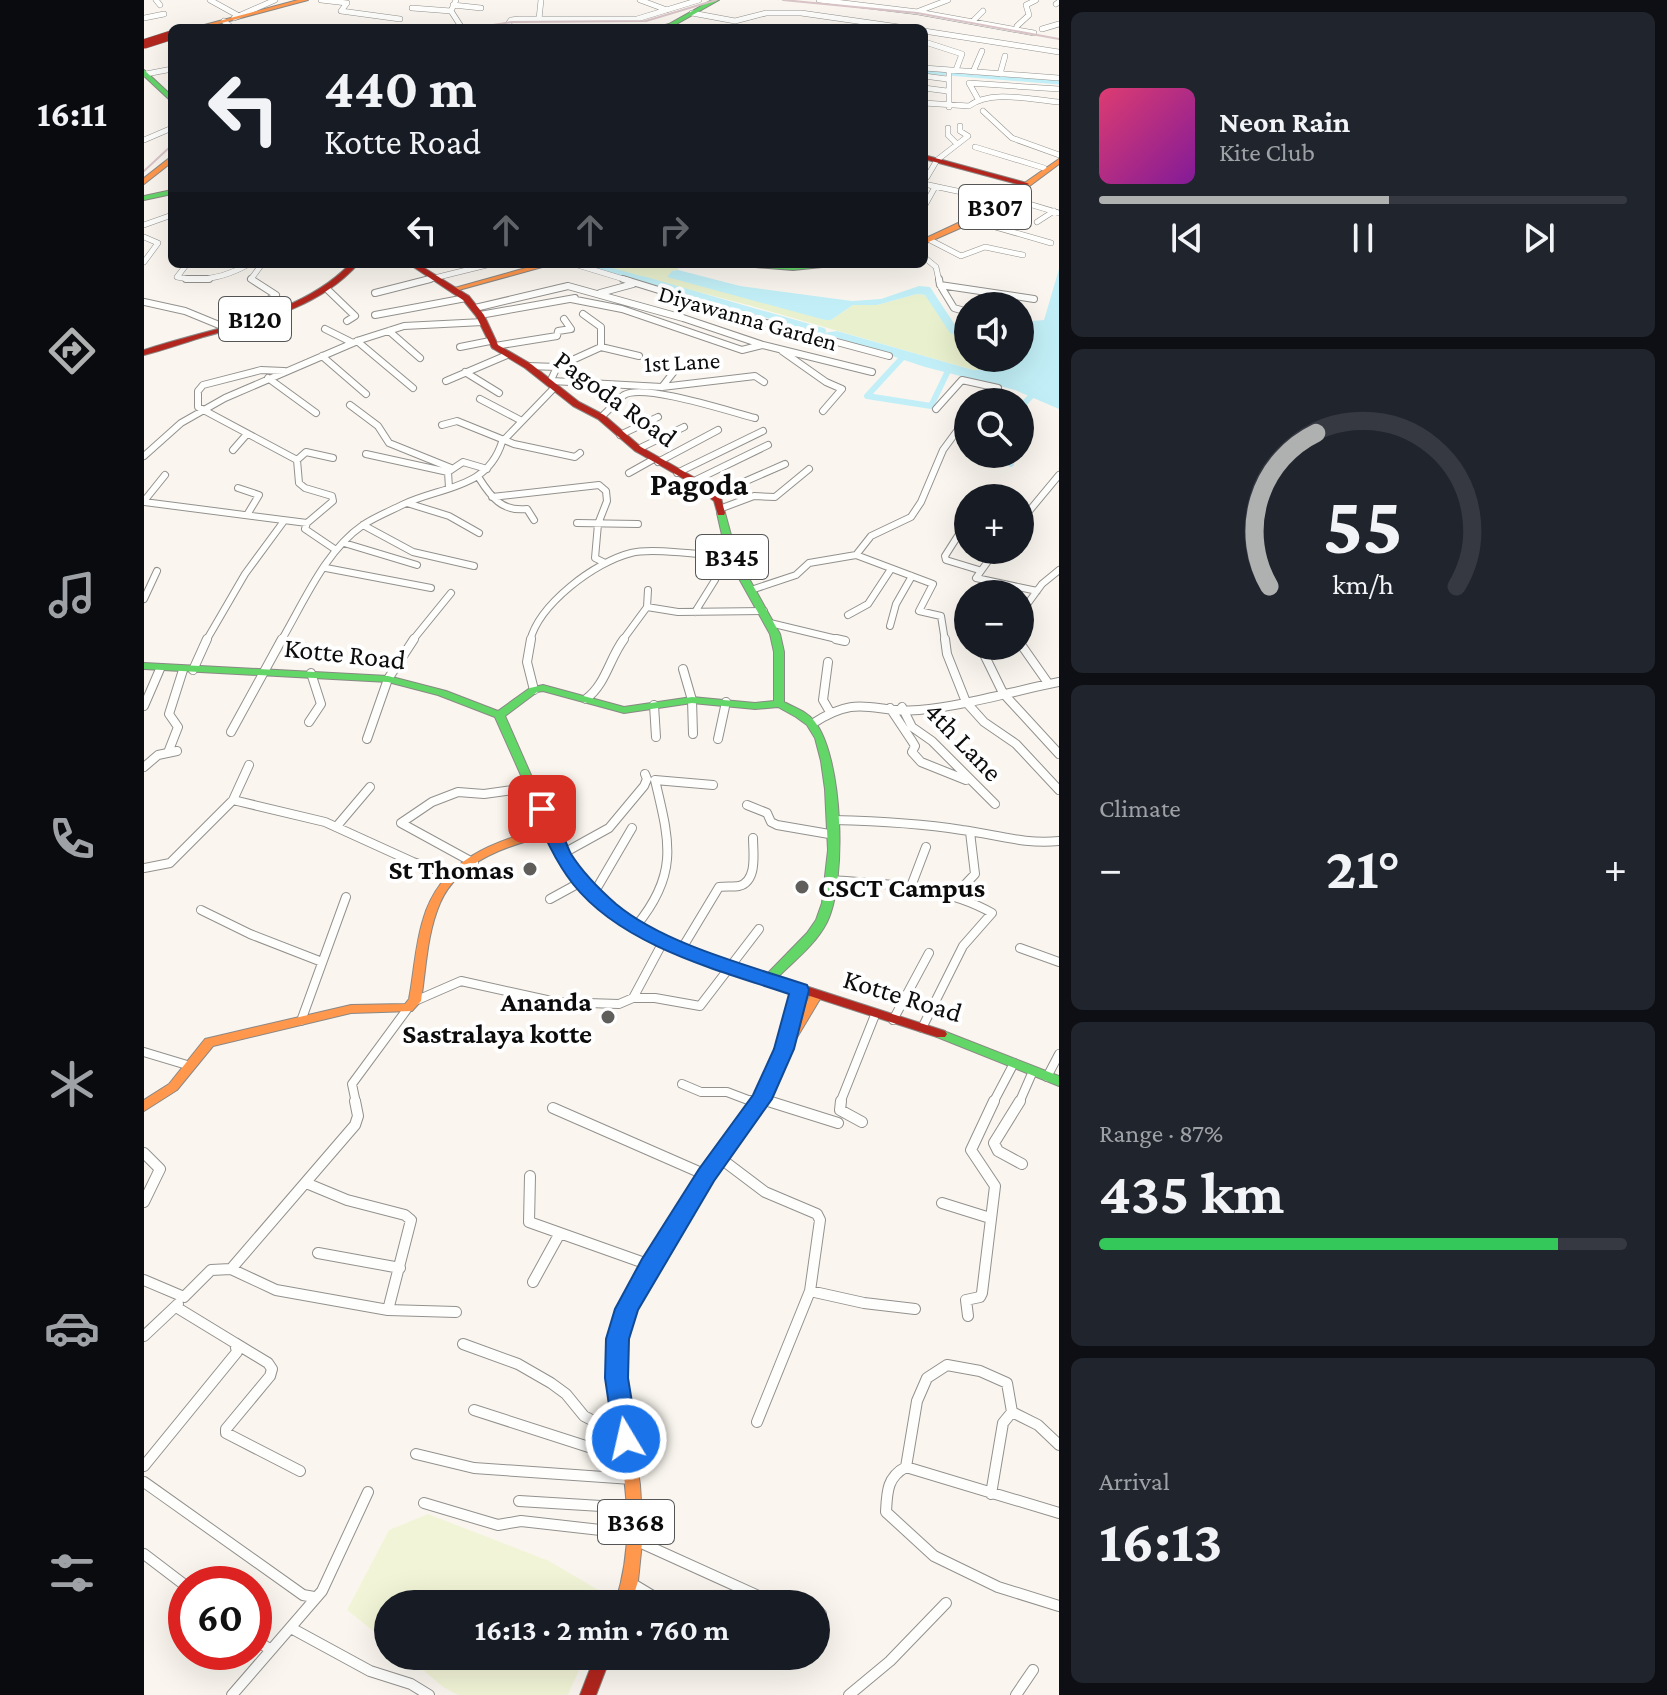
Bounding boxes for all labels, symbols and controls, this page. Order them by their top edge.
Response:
icon: left [192,56,296,160]
text: 440 m [324,57,477,119]
text: 16:11 [37,94,107,134]
text: Neon Rain [1219,105,1350,138]
text: Kotte Road [324,122,481,162]
text: Kite Club [1219,138,1315,167]
road number: B307 [959,185,1031,229]
icon: left [400,208,444,252]
icon: ahead [484,208,528,252]
icon: ahead [568,208,612,252]
icon: right [652,208,696,252]
icon: previous [1165,216,1209,260]
icon: pause [1341,216,1385,260]
icon: next [1517,216,1561,260]
street label: Diyawanna Garden [656,279,841,356]
map controls [954,292,1034,660]
button: sound [954,292,1034,372]
road number: B120 [219,297,291,341]
icon: directions [44,323,100,379]
street label: Pagoda Road [549,344,683,453]
street label: 1st Lane [643,346,721,377]
button: search [954,388,1034,468]
district label: Pagoda [650,466,749,502]
text: 55 [1323,477,1403,570]
button: + [954,484,1034,564]
road number: B345 [696,535,768,579]
icon: music [44,567,100,623]
text: km/h [1332,568,1394,600]
button: − [954,580,1034,660]
street label: Kotte Road [283,632,408,675]
street label: 4th Lane [918,695,1009,787]
pin [508,775,576,843]
icon: arrive [520,787,564,831]
text: Climate [1099,794,1181,823]
icon: phone [44,811,100,867]
text: 21° [1326,834,1400,901]
text: − [1099,844,1122,892]
text: + [1604,844,1627,892]
place label: St Thomas [388,854,514,885]
marker: St Thomas [521,860,539,878]
place label: CSCT Campus [818,872,985,903]
marker: CSCT Campus [793,878,811,896]
street label: Kotte Road [840,963,966,1028]
place label: Ananda Sastralaya kotte [402,986,592,1049]
marker: Ananda Sastralaya kotte [599,1008,617,1026]
icon: climate [44,1056,100,1112]
text: Range · 87% [1099,1119,1223,1148]
text: 435 km [1099,1159,1284,1226]
icon: car [44,1300,100,1356]
position arrow [584,1397,668,1481]
text: Arrival [1099,1467,1170,1496]
road number: B368 [598,1500,674,1544]
text: 16:13 [1099,1507,1223,1574]
icon: filters [44,1545,100,1601]
speed limit sign: 60 [168,1566,272,1670]
text: 16:13 · 2 min · 760 m [475,1613,729,1646]

